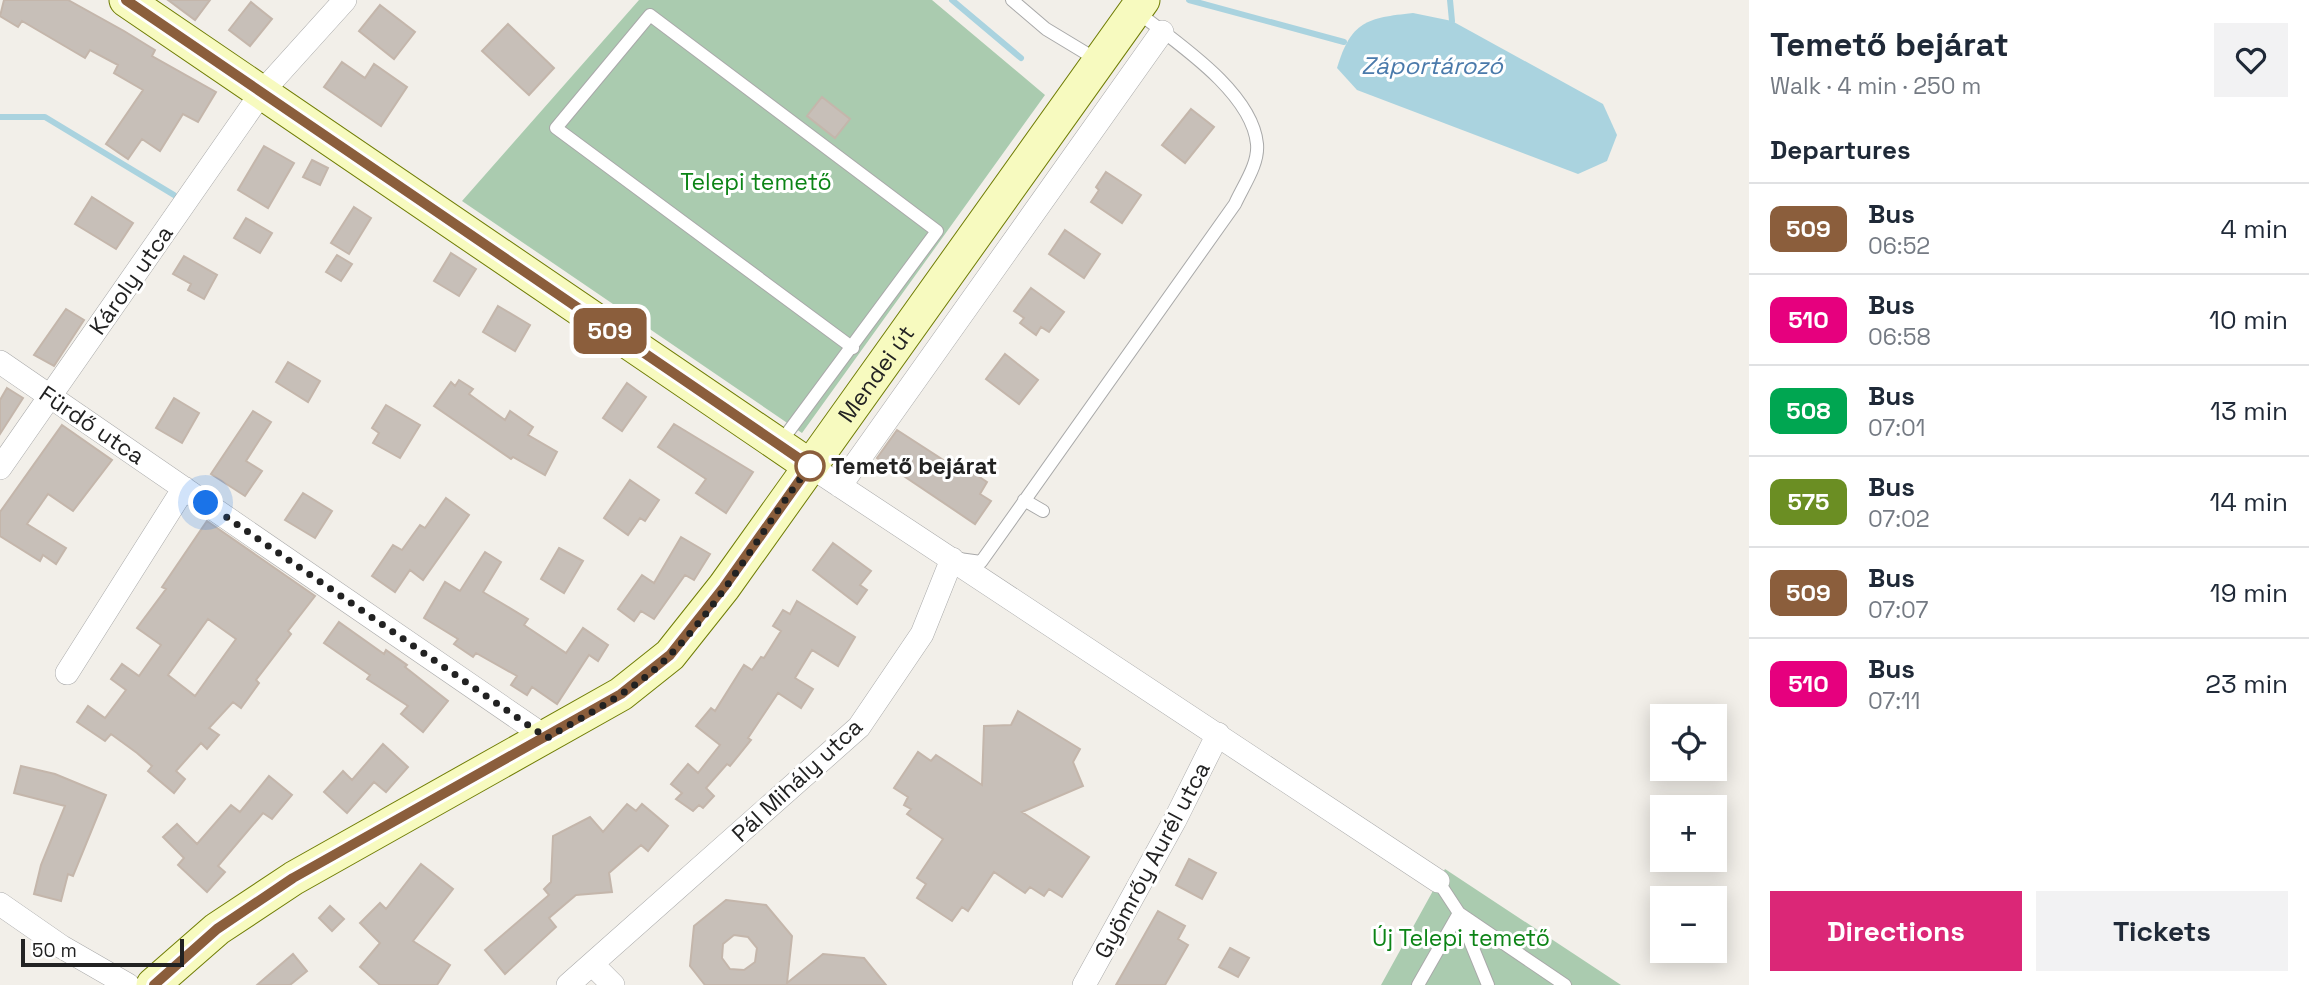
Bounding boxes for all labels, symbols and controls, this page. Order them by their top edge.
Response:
button: heart [2214,23,2288,97]
text: Temető bejárat [1770,24,2009,66]
water label: Záportározó [1361,50,1504,81]
text: Walk · 4 min · 250 m [1770,71,1981,101]
text: Departures [1770,133,1911,167]
park label: Telepi temető [680,167,832,197]
text: Bus [1868,197,1915,231]
text: 4 min [2220,212,2288,246]
text: 509 [1786,213,1831,244]
street label: Károly utca [82,220,180,340]
text: 06:52 [1868,231,1930,261]
text: Bus [1868,288,1915,322]
text: 10 min [2209,303,2288,337]
text: 510 [1788,304,1829,335]
line badge: 509 [570,308,650,354]
text: 509 [588,315,632,346]
street label: Mendei út [831,319,921,428]
text: 06:58 [1868,322,1931,352]
street label: Fürdő utca [33,379,151,471]
text: Bus [1868,379,1915,413]
text: 13 min [2210,394,2288,428]
text: 508 [1786,395,1831,426]
text: 07:01 [1868,413,1925,443]
marker: Temető bejárat [795,451,825,481]
place label: Temető bejárat [831,451,997,481]
text: Bus [1868,470,1915,504]
your location [188,485,223,520]
text: 14 min [2210,485,2288,519]
text: 575 [1788,486,1829,517]
text: 07:02 [1868,504,1930,534]
text: Bus [1868,561,1915,595]
text: 19 min [2210,576,2288,610]
text: 509 [1786,577,1831,608]
text: 07:07 [1868,595,1928,625]
text: Bus [1868,652,1915,686]
text: 23 min [2205,667,2288,701]
text: 510 [1788,668,1829,699]
text: 07:11 [1868,686,1920,716]
map controls [1650,704,1727,963]
button: locate [1650,704,1727,781]
street label: Pál Mihály utca [725,712,869,848]
street label: Gyömrőy Aurél utca [1087,756,1217,964]
button: + [1650,795,1727,872]
button: − [1650,886,1727,963]
button: Directions [1770,891,2022,971]
button: Tickets [2036,891,2288,971]
park label: Új Telepi temető [1372,923,1550,953]
scale bar [21,936,184,968]
text: 50 m [32,938,77,963]

